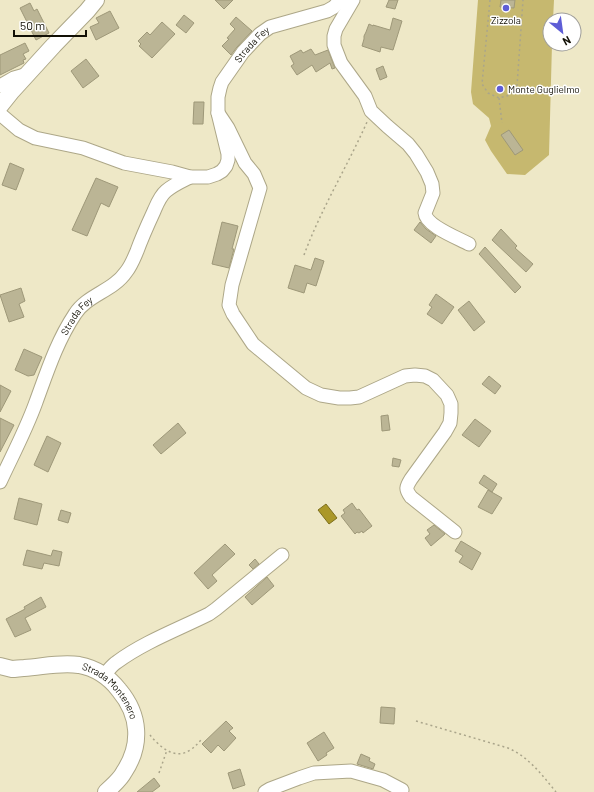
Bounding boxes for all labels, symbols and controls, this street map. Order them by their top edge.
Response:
marker: Zizzola [501,3,511,13]
scale bar [14,12,86,38]
north arrow [542,12,582,52]
place label: Zizzola [491,14,521,26]
text: 50 m [20,18,45,32]
street label: Strada Fey [232,23,272,65]
text: N [561,34,573,49]
place label: Monte Guglielmo [508,83,580,95]
marker: Monte Guglielmo [495,84,505,94]
street label: Strada Fey [58,293,95,337]
street label: Strada Montenero [81,660,140,721]

